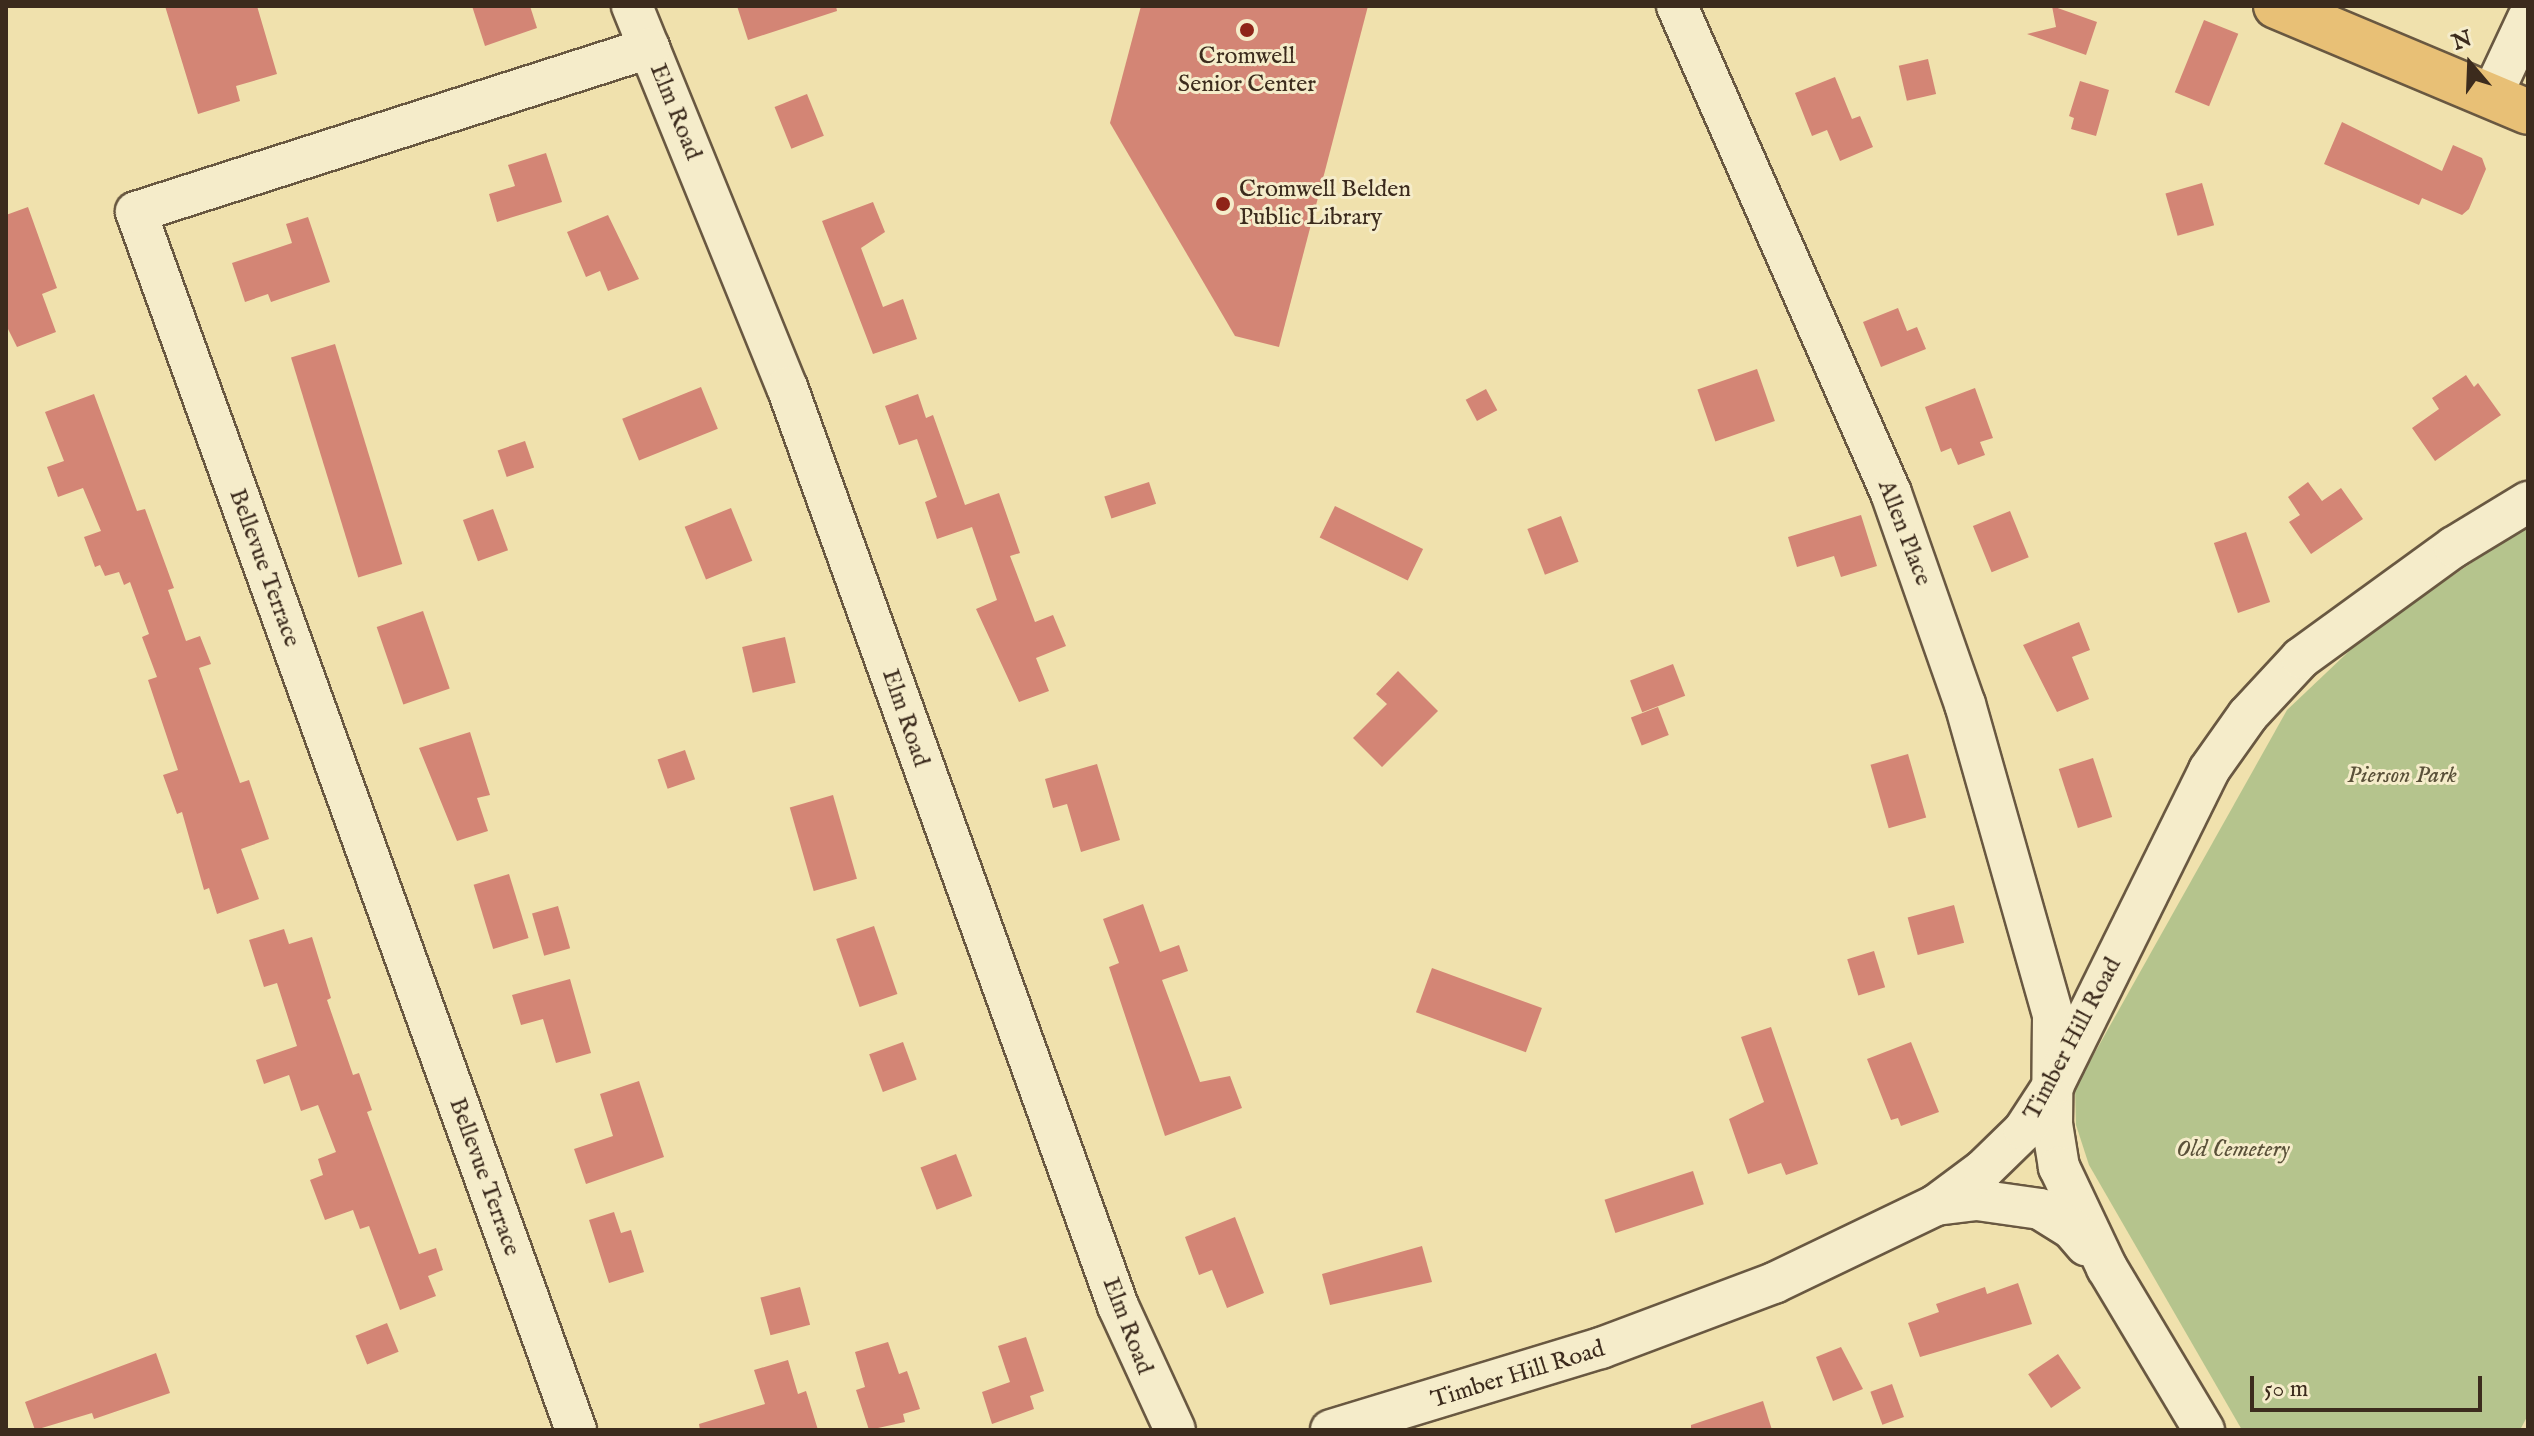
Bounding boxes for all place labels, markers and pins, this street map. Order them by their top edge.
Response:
marker: Cromwell Senior Center [1238,21,1256,39]
place label: Cromwell Senior Center [1178,43,1316,99]
place label: Cromwell Belden Public Library [1239,176,1411,232]
marker: Cromwell Belden Public Library [1214,195,1232,213]

